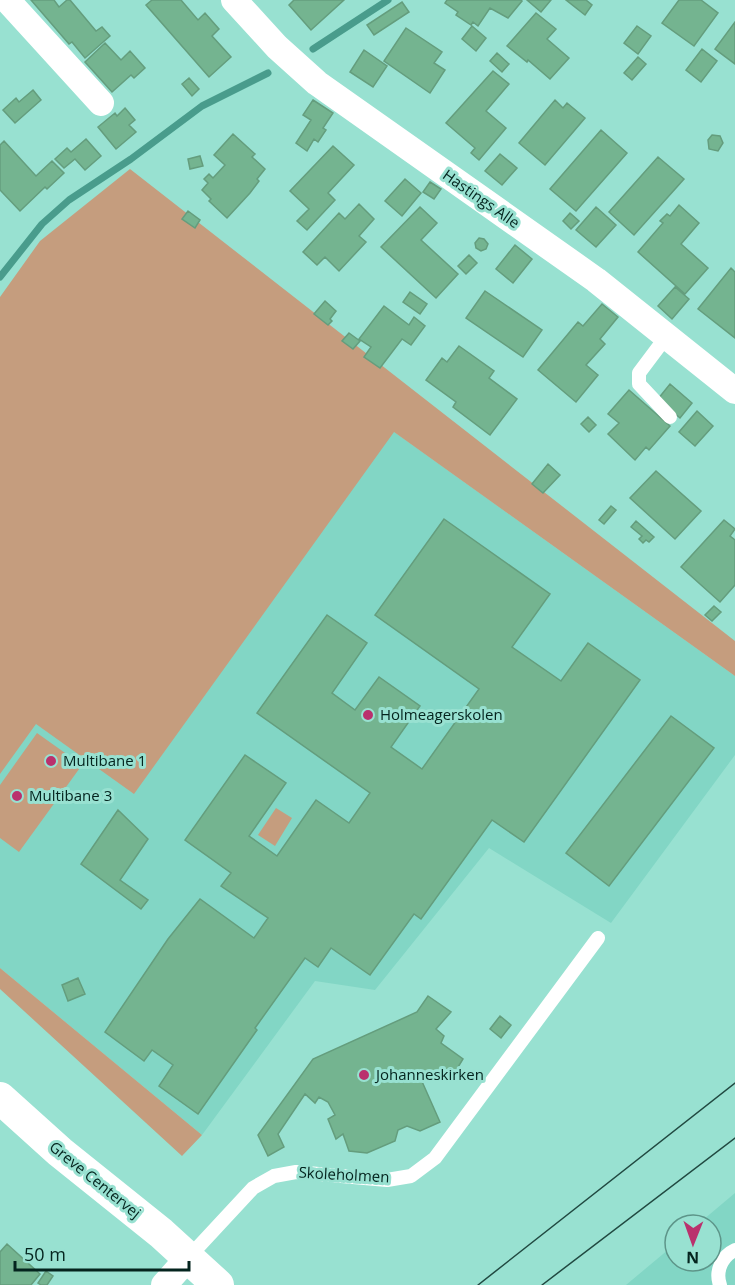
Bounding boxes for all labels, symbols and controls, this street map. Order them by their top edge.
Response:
street label: Hastings Alle [439,164,524,232]
place label: Holmeagerskolen [380,704,503,724]
marker: Holmeagerskolen [361,708,375,722]
place label: Multibane 1 [63,750,146,770]
marker: Multibane 1 [44,754,58,768]
place label: Multibane 3 [29,785,112,805]
marker: Multibane 3 [10,789,24,803]
place label: Johanneskirken [374,1064,484,1084]
marker: Johanneskirken [357,1068,371,1082]
street label: Greve Centervej [46,1136,145,1222]
street label: Skoleholmen [298,1162,390,1186]
north arrow [663,1213,723,1273]
scale bar [15,1234,189,1272]
text: 50 m [24,1242,66,1266]
text: N [686,1247,699,1269]

